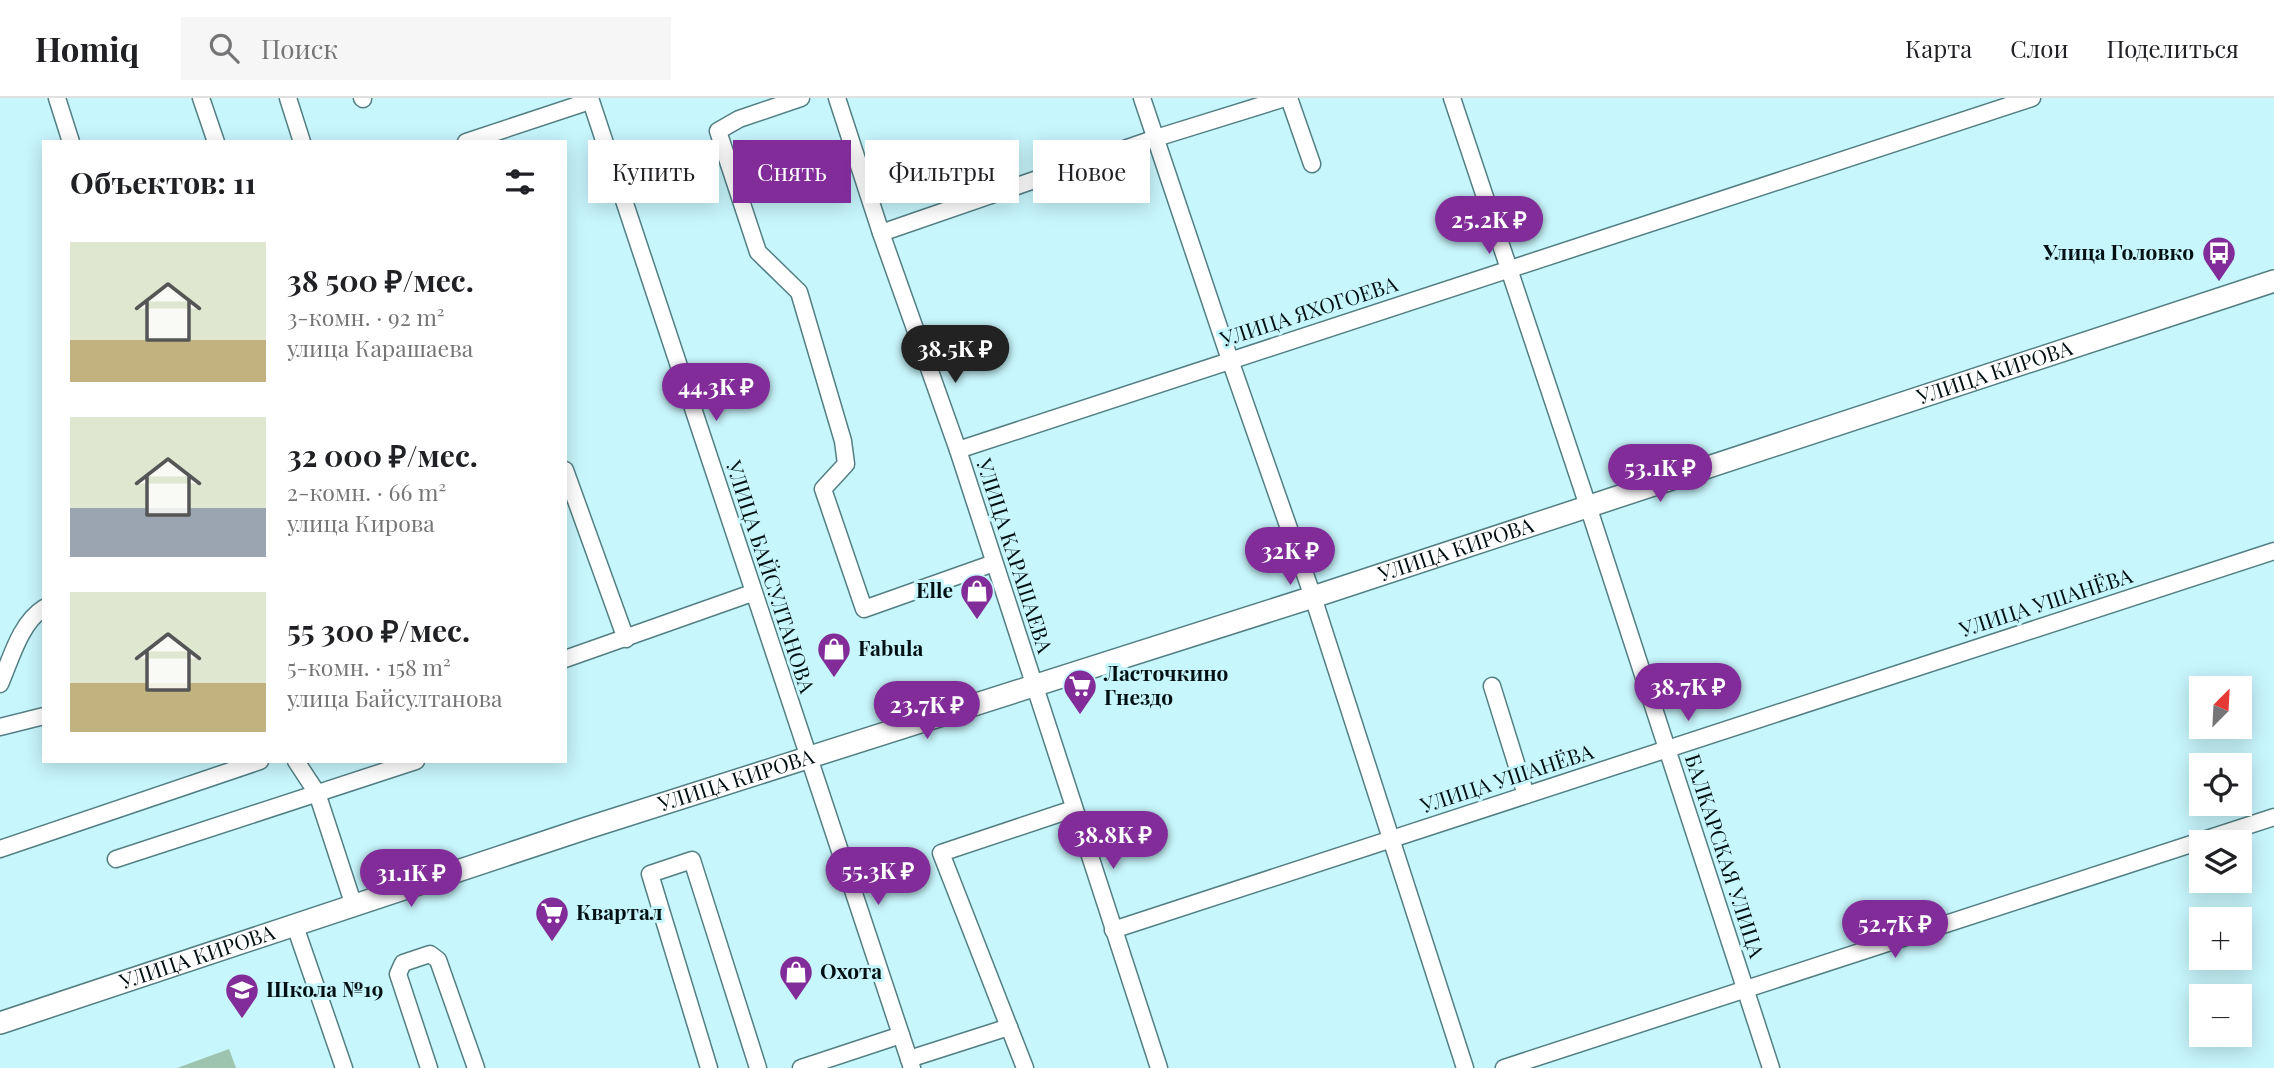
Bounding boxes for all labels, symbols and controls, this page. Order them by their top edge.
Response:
search box [181,17,671,80]
text: Homiq [35,26,139,70]
icon: search [205,29,243,67]
text: Поиск [261,31,338,66]
text: Карта [1905,32,1972,64]
text: Слои [2010,32,2069,64]
text: Поделиться [2107,32,2239,64]
chip: Купить [588,140,719,203]
chip: Снять [733,140,851,203]
chip: Фильтры [865,140,1019,203]
chip: Новое [1033,140,1150,203]
text: Объектов: 11 [70,162,256,202]
icon: filters [501,163,539,201]
pin: 25.2K ₽ [1424,197,1554,256]
text: 25.2K ₽ [1451,203,1527,234]
bus stop icon: Улица Головко [2200,234,2238,283]
place label: Улица Головко [2042,237,2194,265]
text: 38 500 ₽/мес. [287,260,474,300]
street label: УЛИЦА ЯХОГОЕВА [1215,268,1401,352]
icon: home [126,270,210,354]
text: 3-комн. · 92 m² [287,301,445,332]
pin: 38.5K ₽ [890,326,1020,385]
text: улица Карашаева [287,332,473,363]
text: 38.5K ₽ [917,332,993,363]
street label: УЛИЦА КИРОВА [1912,332,2076,410]
pin: 44.3K ₽ [651,364,781,423]
text: 44.3K ₽ [678,370,754,401]
text: 32 000 ₽/мес. [287,435,478,475]
pin: 53.1K ₽ [1595,444,1725,504]
icon: home [126,445,210,529]
text: 53.1K ₽ [1624,451,1696,482]
street label: УЛИЦА КАРАШАЕВА [971,454,1061,657]
street label: УЛИЦА БАЙСУЛТАНОВА [721,456,823,697]
text: 2-комн. · 66 m² [287,476,446,507]
text: улица Кирова [287,507,435,538]
street label: УЛИЦА КИРОВА [1373,509,1537,587]
pin: 32K ₽ [1241,528,1339,587]
text: 32K ₽ [1261,534,1319,565]
street label: УЛИЦА УШАНЁВА [1954,560,2136,643]
shop icon: Elle [958,572,996,621]
place label: Elle [916,575,953,603]
text: 55 300 ₽/мес. [287,610,470,650]
icon: home [126,620,210,704]
shop icon: Fabula [815,630,853,679]
place label: Fabula [858,633,924,661]
text: 5-комн. · 158 m² [287,651,451,682]
place label: Ласточкино Гнездо [1103,658,1229,710]
pin: 38.7K ₽ [1623,664,1753,723]
supermarket icon: Ласточкино Гнездо [1061,667,1099,716]
text: 38.7K ₽ [1650,670,1726,701]
north arrow [2189,676,2252,738]
map controls [2189,676,2252,1047]
text: улица Байсултанова [287,682,503,713]
pin: 23.7K ₽ [862,682,992,741]
text: 23.7K ₽ [890,688,964,719]
street label: УЛИЦА УШАНЁВА [1415,736,1597,819]
street label: УЛИЦА КИРОВА [653,741,818,817]
street label: БАЛКАРСКАЯ УЛИЦА [1680,750,1772,962]
button: locate [2189,753,2252,816]
pin: 38.8K ₽ [1048,812,1178,871]
text: 38.8K ₽ [1074,818,1152,849]
button: layers [2189,830,2252,893]
pin: 55.3K ₽ [813,848,943,907]
pin: 31.1K ₽ [346,850,476,909]
text: 55.3K ₽ [842,854,914,885]
text: 31.1K ₽ [376,856,446,887]
supermarket icon: Квартал [533,894,571,943]
place label: Квартал [576,897,663,925]
pin: 52.7K ₽ [1830,900,1960,960]
text: 52.7K ₽ [1858,907,1932,938]
button: + [2189,907,2252,970]
street label: УЛИЦА КИРОВА [115,916,279,995]
shop icon: Охота [777,953,815,1002]
place label: Охота [820,956,882,984]
school or university icon: Школа №19 [223,971,261,1020]
place label: Школа №19 [266,974,383,1002]
button: − [2189,984,2252,1047]

